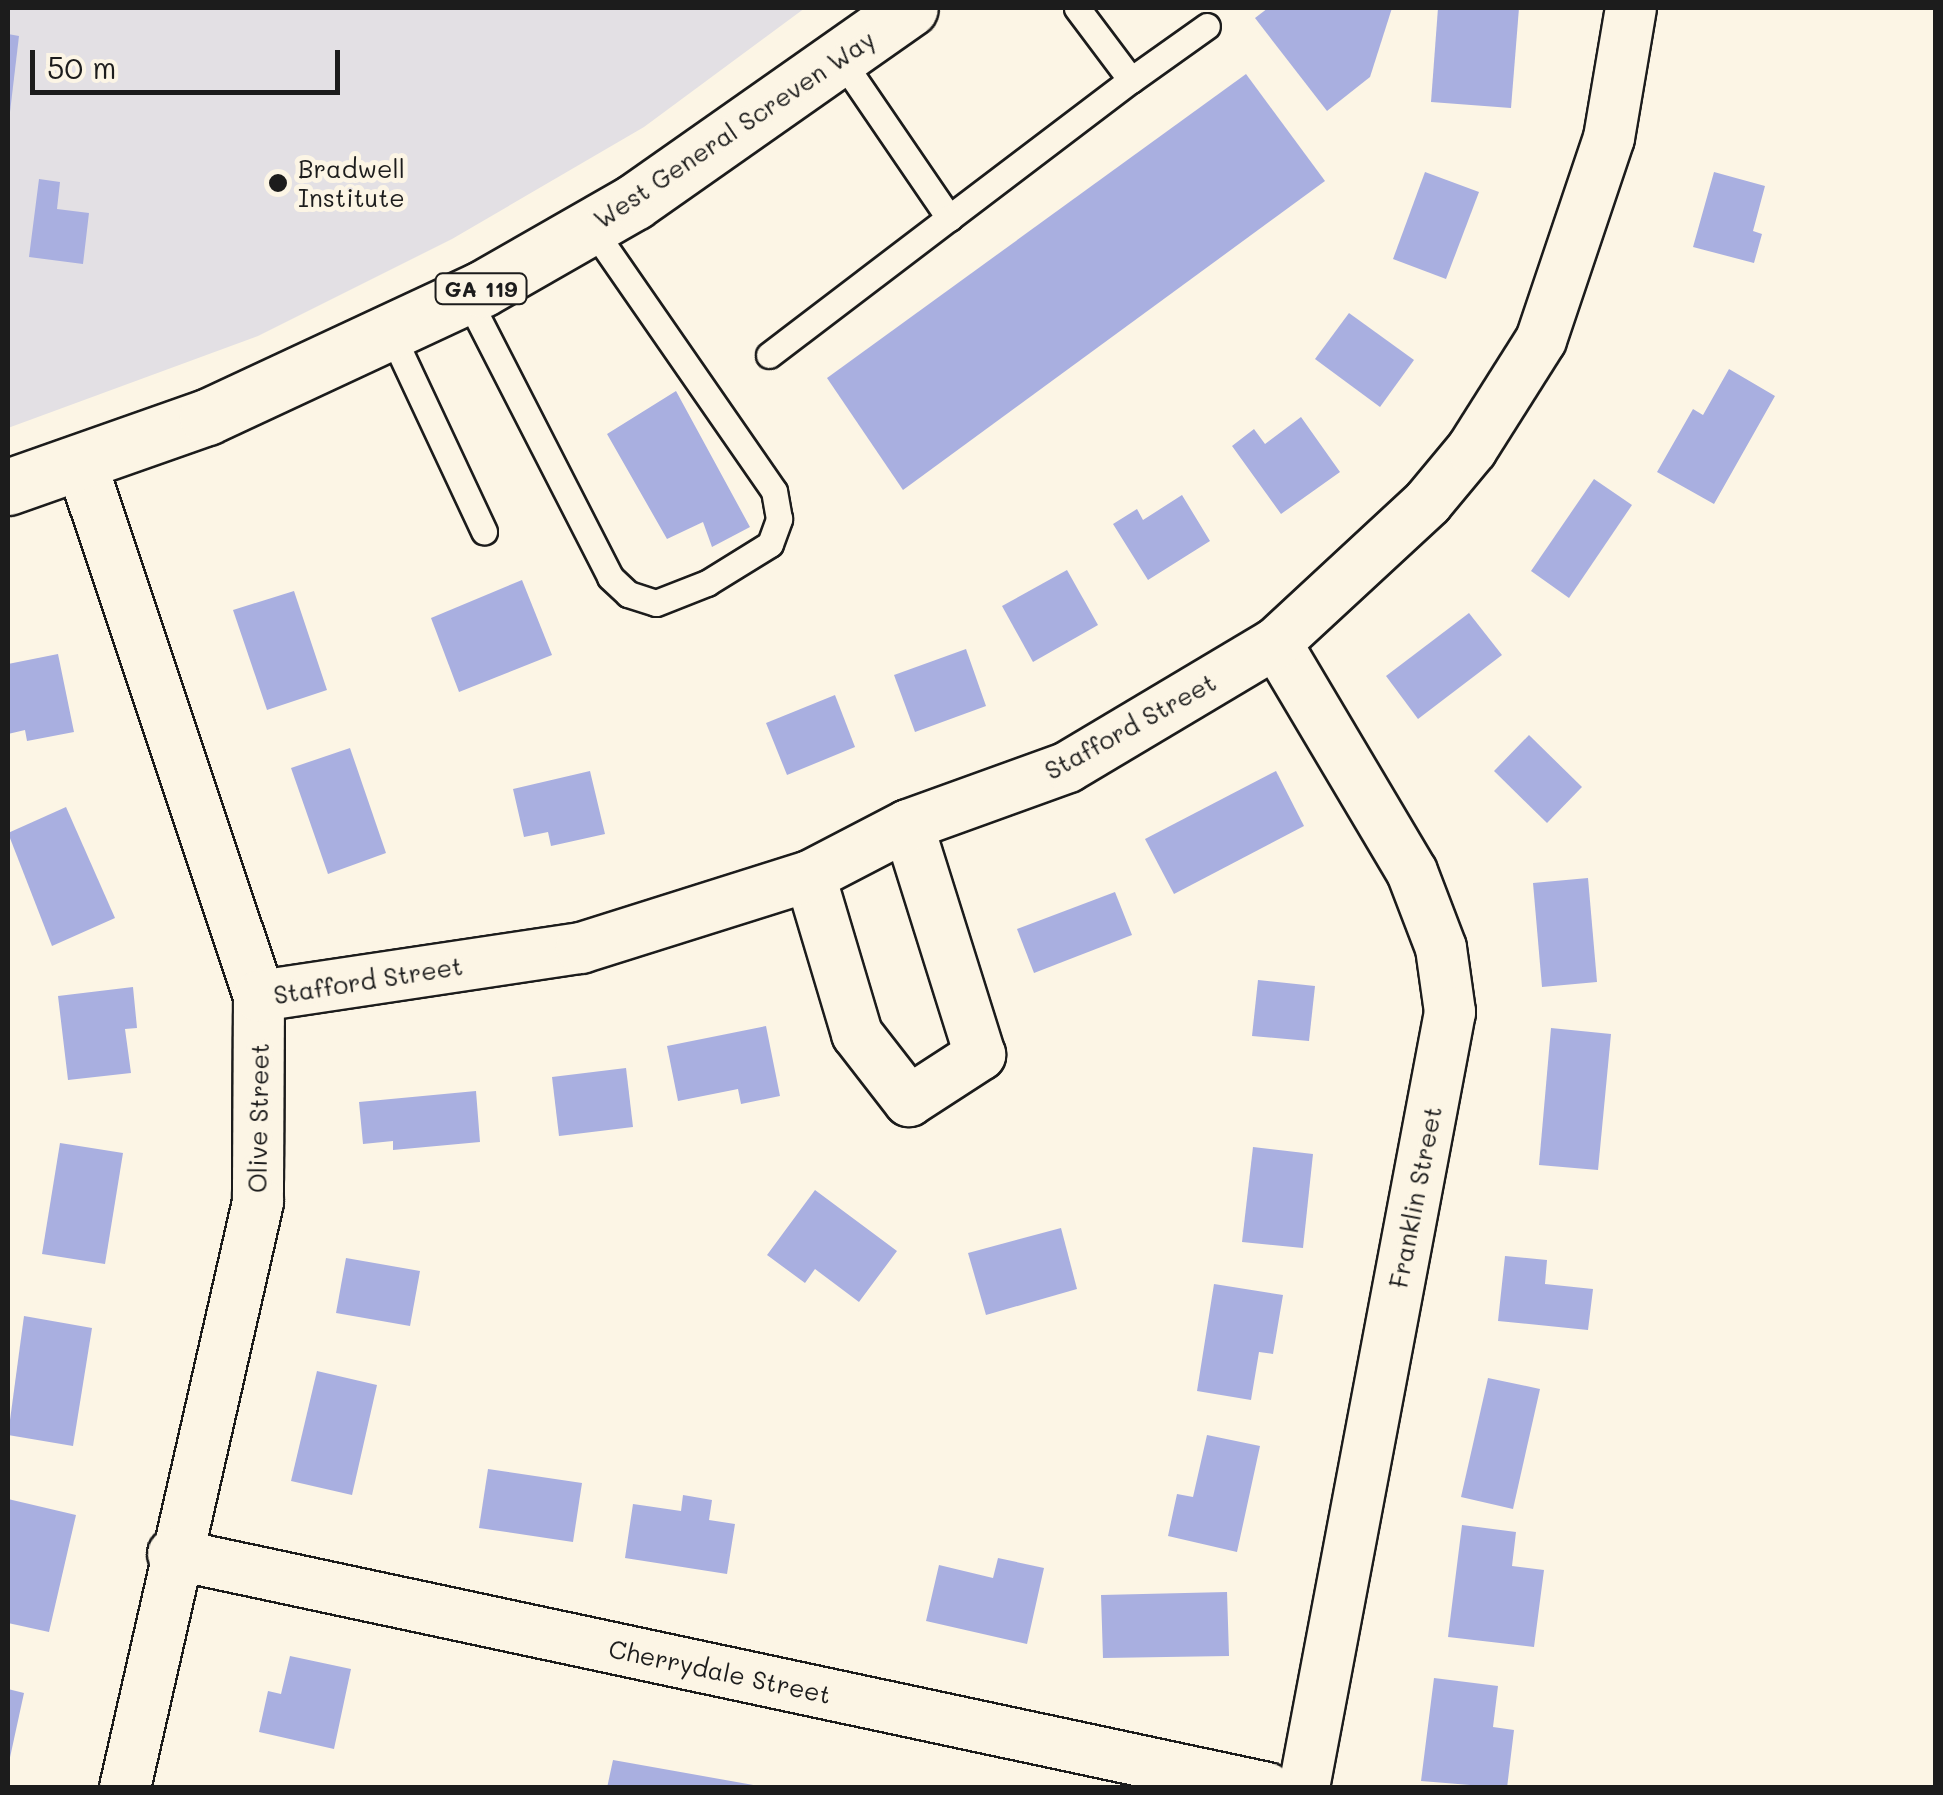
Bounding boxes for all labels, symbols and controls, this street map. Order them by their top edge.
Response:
street label: West General Screven Way [588,24,880,234]
scale bar [35,30,345,92]
text: 50 m [47,47,117,87]
place label: Bradwell Institute [298,154,405,213]
marker: Bradwell Institute [267,172,289,194]
road number: GA 119 [434,272,528,306]
street label: Stafford Street [1039,667,1221,785]
street label: Stafford Street [271,950,465,1010]
street label: Olive Street [242,1043,274,1193]
street label: Franklin Street [1383,1104,1447,1290]
street label: Cherrydale Street [606,1633,834,1709]

